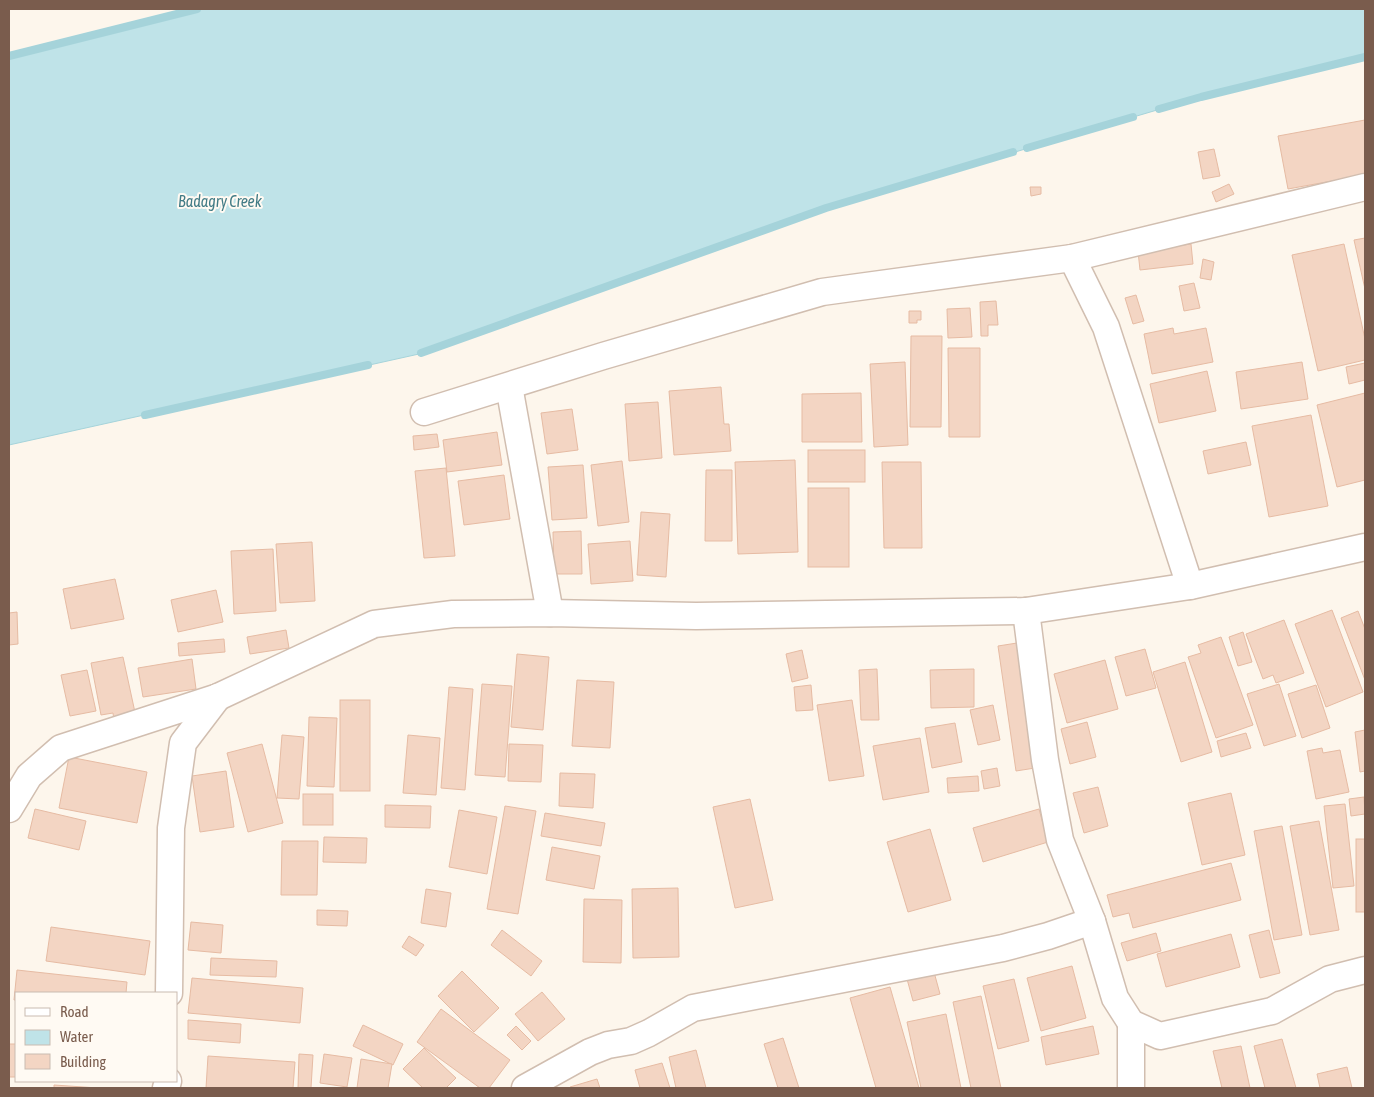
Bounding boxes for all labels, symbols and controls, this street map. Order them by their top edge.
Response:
water label: Badagry Creek [178,192,263,211]
legend [15,992,178,1082]
text: Road [60,1003,89,1020]
text: Water [60,1028,93,1045]
text: Building [60,1053,106,1070]

